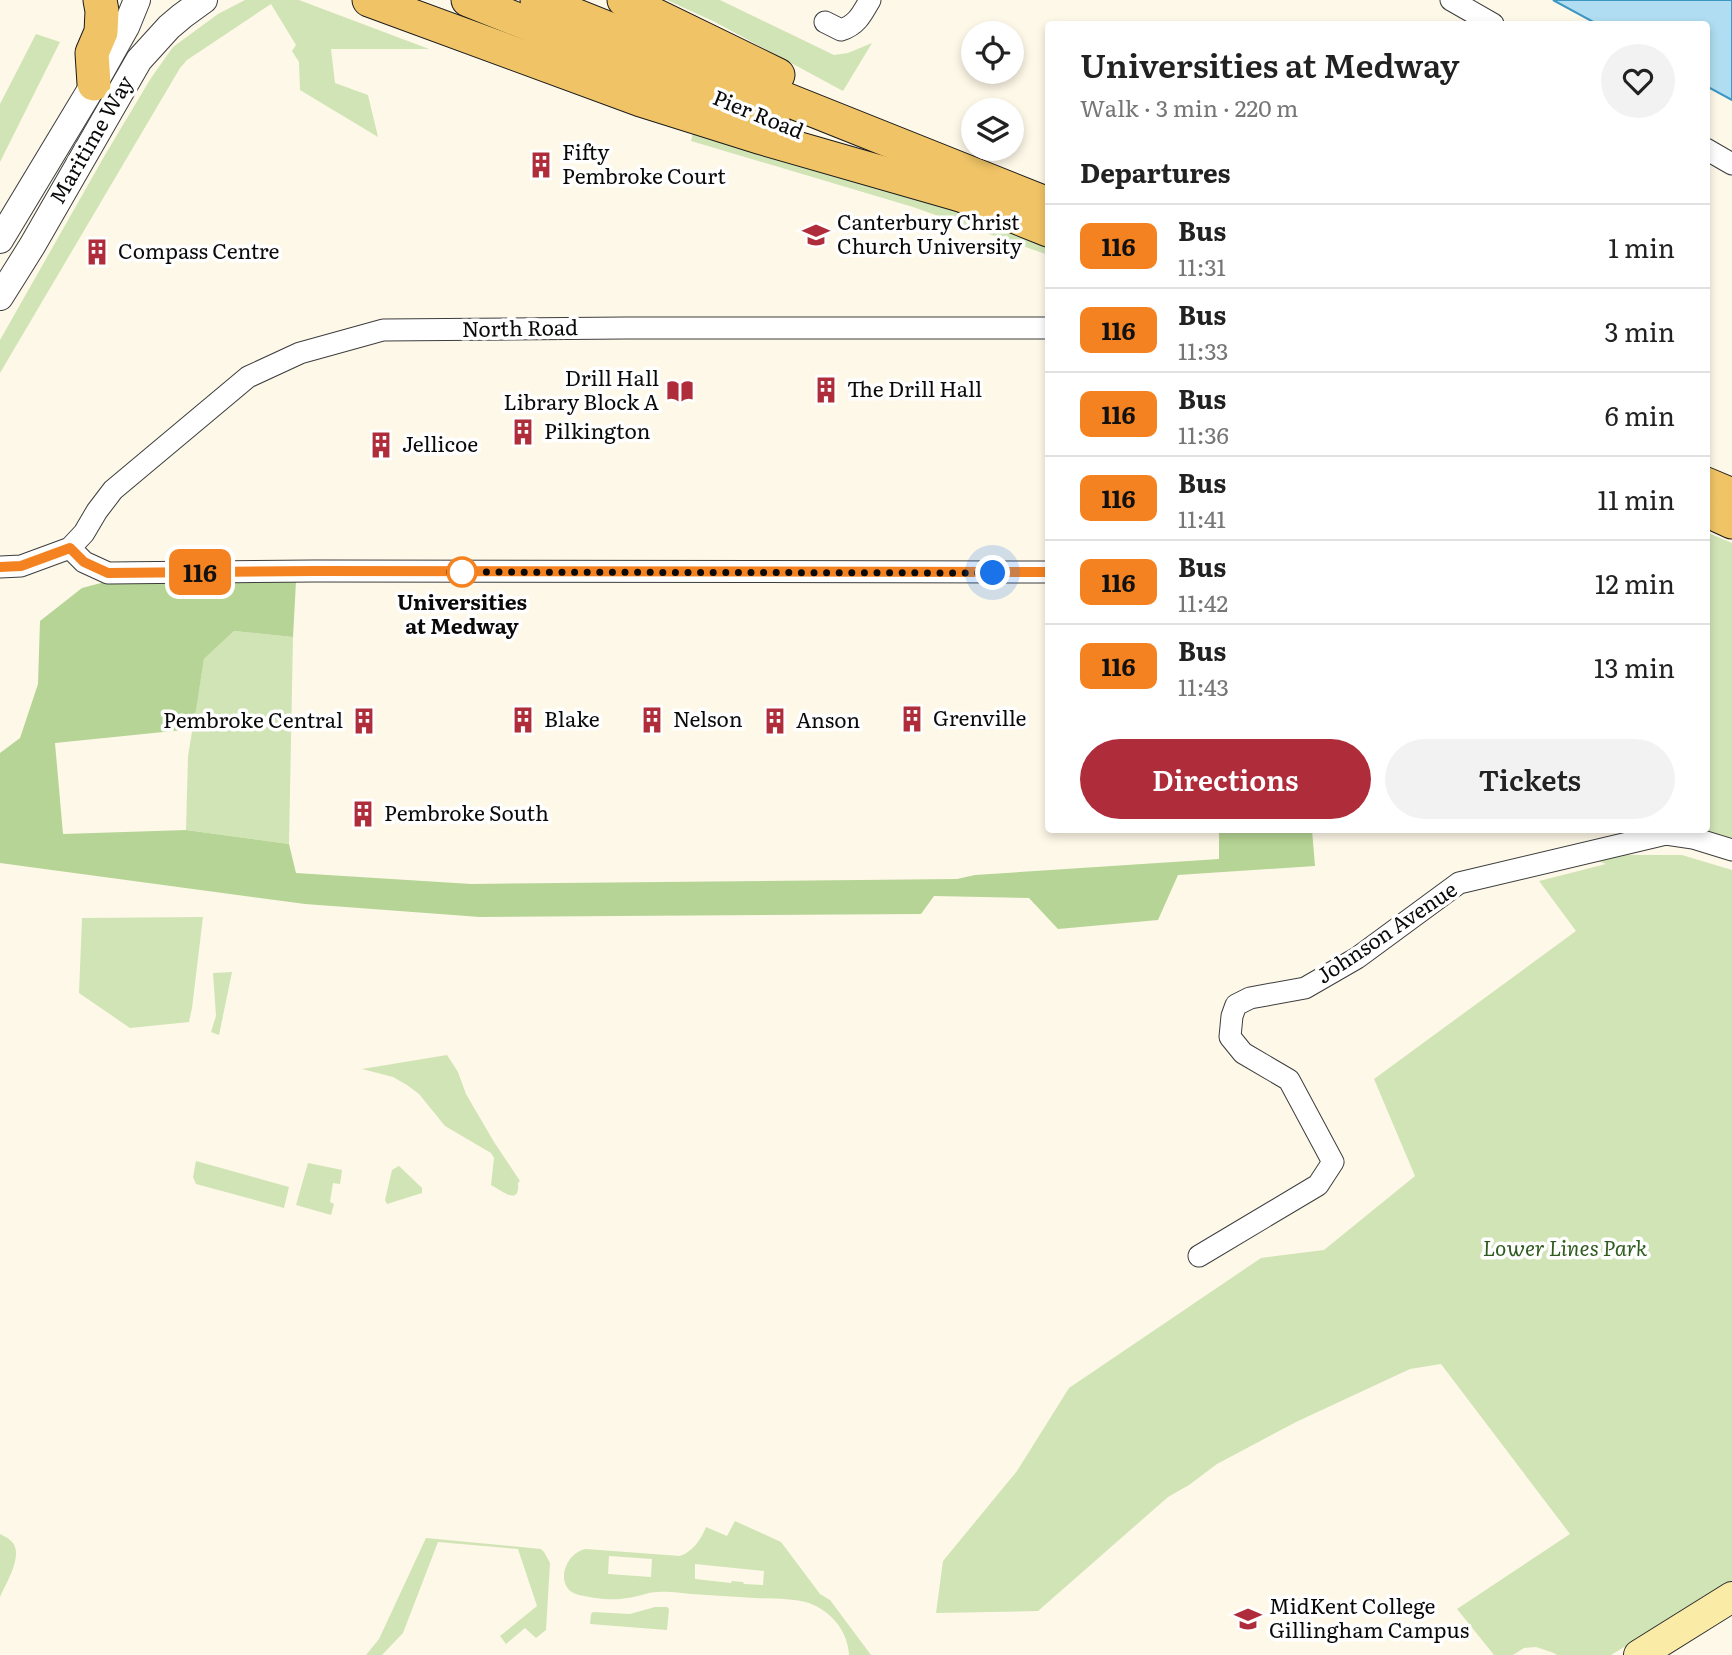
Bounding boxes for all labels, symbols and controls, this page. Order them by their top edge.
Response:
map controls [961,21,1024,161]
button: locate [961,21,1024,84]
text: Universities at Medway [1080,39,1459,88]
button: heart [1601,44,1675,118]
street label: Maritime Way [40,68,140,209]
street label: Pier Road [709,80,809,145]
text: Walk · 3 min · 220 m [1080,90,1298,124]
button: layers [961,98,1024,161]
place label: Fifty Pembroke Court [562,135,726,190]
building icon: Fifty Pembroke Court [526,150,556,180]
text: Departures [1080,152,1231,191]
place label: Canterbury Christ Church University [837,205,1023,260]
text: Bus [1178,210,1226,249]
school or university icon: Canterbury Christ Church University [801,220,831,250]
text: 1 min [1608,227,1675,266]
text: 116 [1102,228,1135,263]
place label: Compass Centre [118,234,280,265]
building icon: Compass Centre [82,237,112,267]
text: 11:31 [1178,249,1226,283]
text: Bus [1178,294,1226,333]
street label: North Road [462,310,578,343]
text: 3 min [1605,311,1675,350]
text: 116 [1102,312,1135,347]
text: 11:33 [1178,333,1228,367]
place label: Drill Hall Library Block A [503,361,660,416]
place label: The Drill Hall [847,372,982,403]
building icon: The Drill Hall [811,375,841,405]
library icon: Drill Hall Library Block A [665,376,695,406]
text: Bus [1178,378,1226,417]
text: 6 min [1605,395,1675,434]
text: 116 [1102,396,1135,431]
place label: Pilkington [544,414,651,445]
building icon: Pilkington [508,417,538,447]
text: 11:36 [1178,417,1229,451]
place label: Jellicoe [402,427,478,458]
building icon: Jellicoe [366,430,396,460]
text: Bus [1178,462,1226,501]
text: 11 min [1598,479,1675,518]
text: 116 [1102,480,1135,515]
text: 11:41 [1178,501,1226,535]
text: Bus [1178,546,1226,585]
line badge: 116 [160,549,240,595]
text: 116 [183,554,217,589]
your location [975,555,1010,590]
marker: Universities at Medway [447,557,477,587]
text: 12 min [1595,563,1675,602]
text: 116 [1102,564,1135,599]
place label: Universities at Medway [397,585,527,640]
text: 11:42 [1178,585,1228,619]
text: Bus [1178,630,1226,669]
text: 13 min [1594,647,1675,686]
text: 116 [1102,648,1135,683]
text: 11:43 [1178,669,1229,703]
place label: Grenville [933,701,1027,732]
place label: Blake [544,702,600,733]
place label: Nelson [673,702,743,733]
place label: Pembroke Central [163,703,343,734]
place label: Anson [796,703,860,734]
building icon: Grenville [897,704,927,734]
building icon: Blake [508,705,538,735]
building icon: Nelson [637,705,667,735]
building icon: Pembroke Central [349,706,379,736]
building icon: Anson [760,706,790,736]
button: Directions [1080,739,1371,819]
button: Tickets [1385,739,1675,819]
place label: Pembroke South [384,796,549,827]
building icon: Pembroke South [348,799,378,829]
street label: Johnson Avenue [1309,872,1462,990]
park label: Lower Lines Park [1483,1231,1648,1262]
place label: MidKent College Gillingham Campus [1269,1589,1469,1644]
school or university icon: MidKent College Gillingham Campus [1233,1604,1263,1634]

